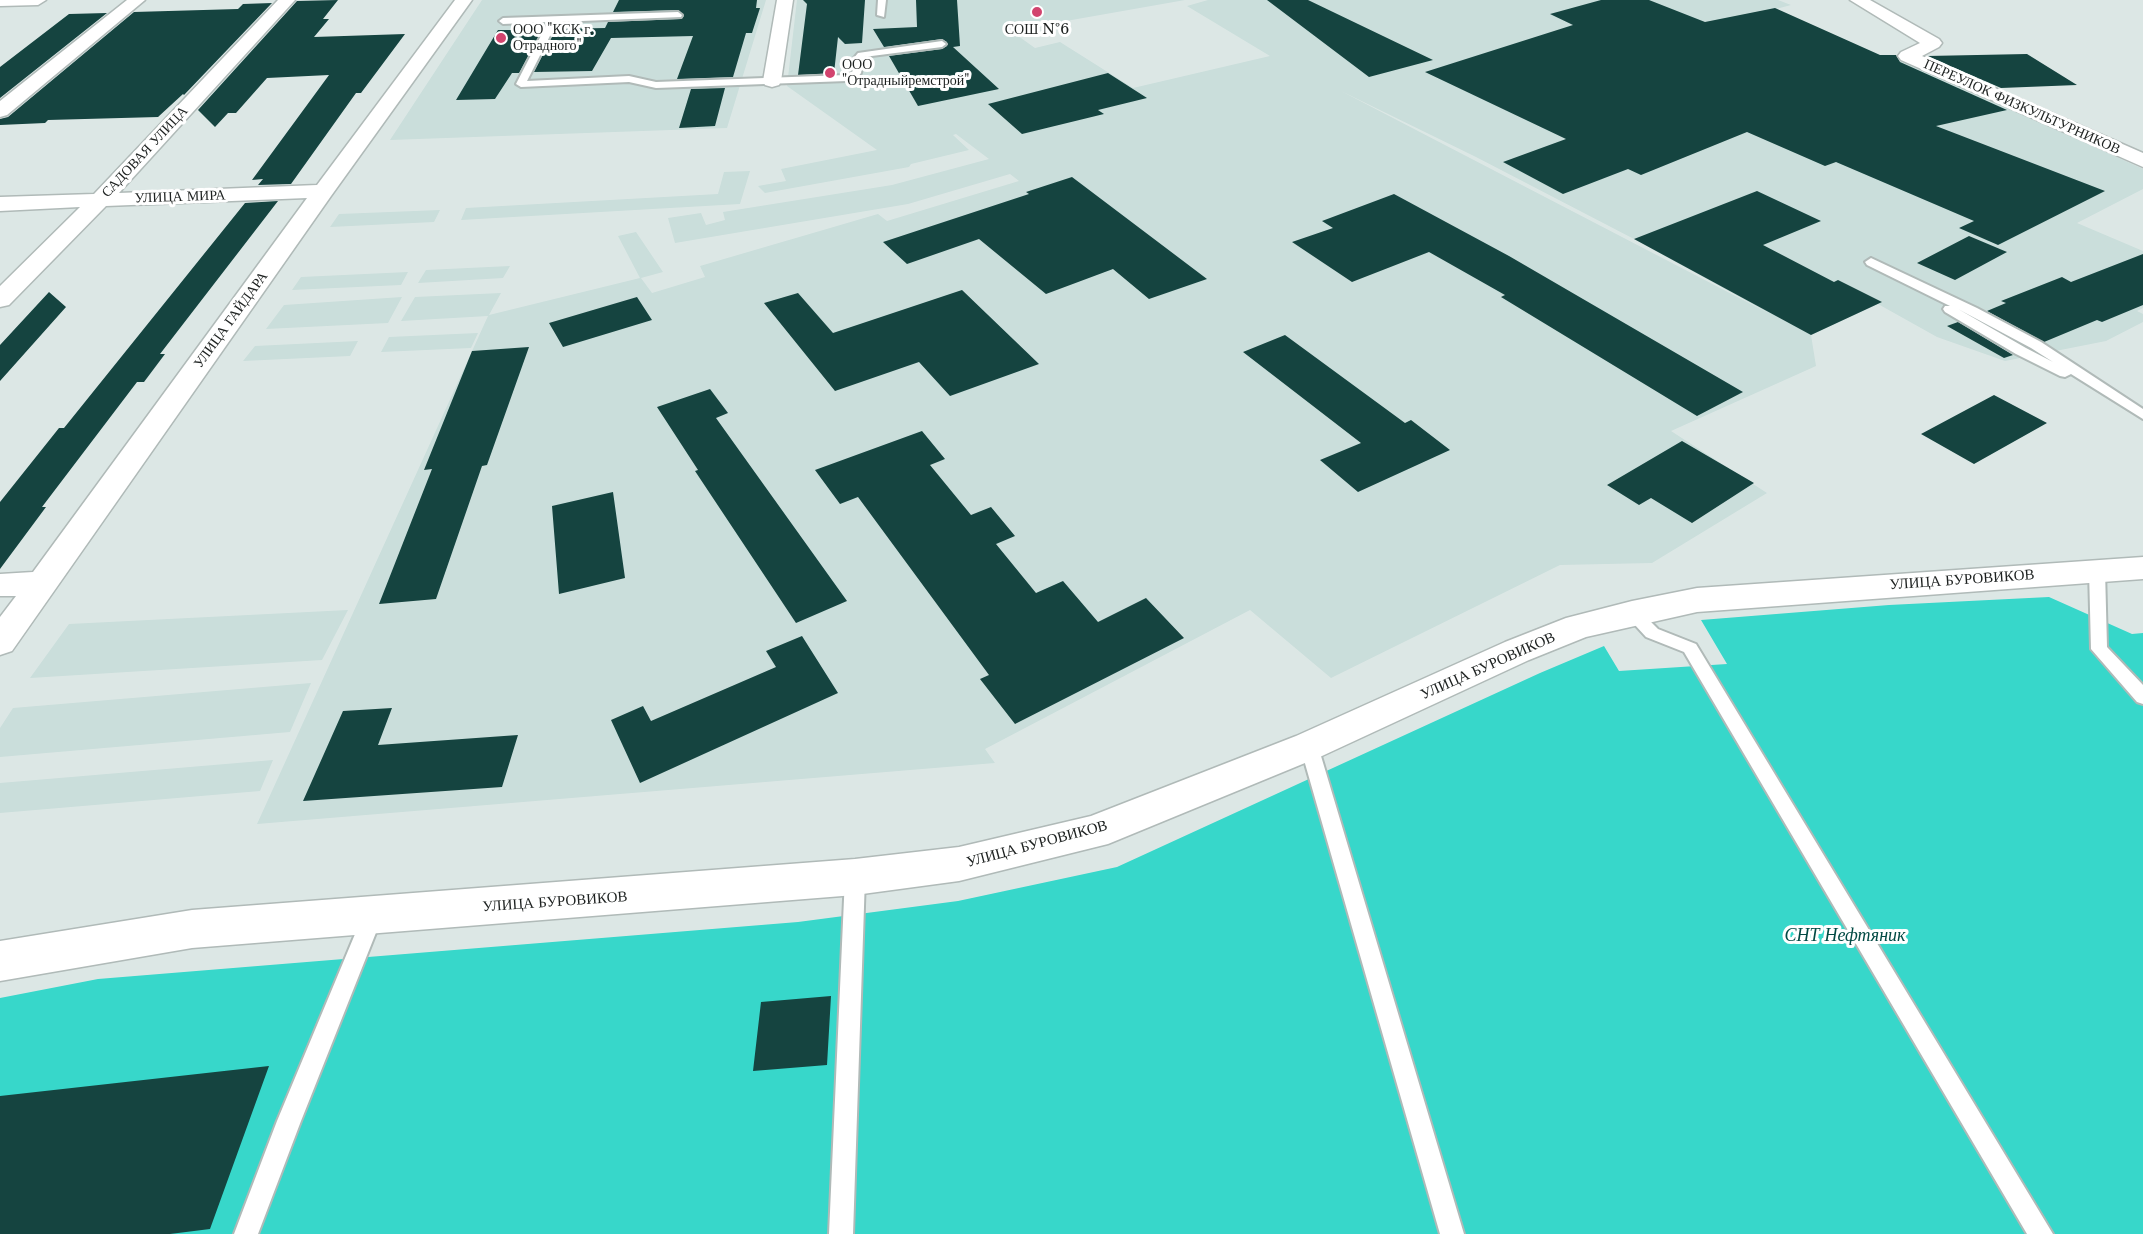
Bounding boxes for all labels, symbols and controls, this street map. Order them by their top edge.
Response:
marker: СОШ №6 [1030,5,1044,19]
place label: ООО "КСК г. Отрадного" [513,22,594,54]
place label: СОШ №6 [1005,22,1069,38]
marker: ООО "КСК г. Отрадного" [494,31,508,45]
street label: ПЕРЕУЛОК ФИЗКУЛЬТУРНИКОВ [1921,56,2123,158]
place label: ООО "Отрадныйремстрой" [842,57,969,90]
marker: ООО "Отрадныйремстрой" [823,66,837,80]
street label: САДОВАЯ УЛИЦА [98,103,192,201]
street label: УЛИЦА МИРА [134,187,226,207]
street label: УЛИЦА ГАЙДАРА [190,269,272,371]
street label: УЛИЦА БУРОВИКОВ [1889,566,2035,594]
street label: УЛИЦА БУРОВИКОВ [1418,628,1558,704]
street label: УЛИЦА БУРОВИКОВ [965,817,1109,871]
street label: УЛИЦА БУРОВИКОВ [482,888,628,916]
park label: СНТ Нефтяник [1785,925,1905,947]

